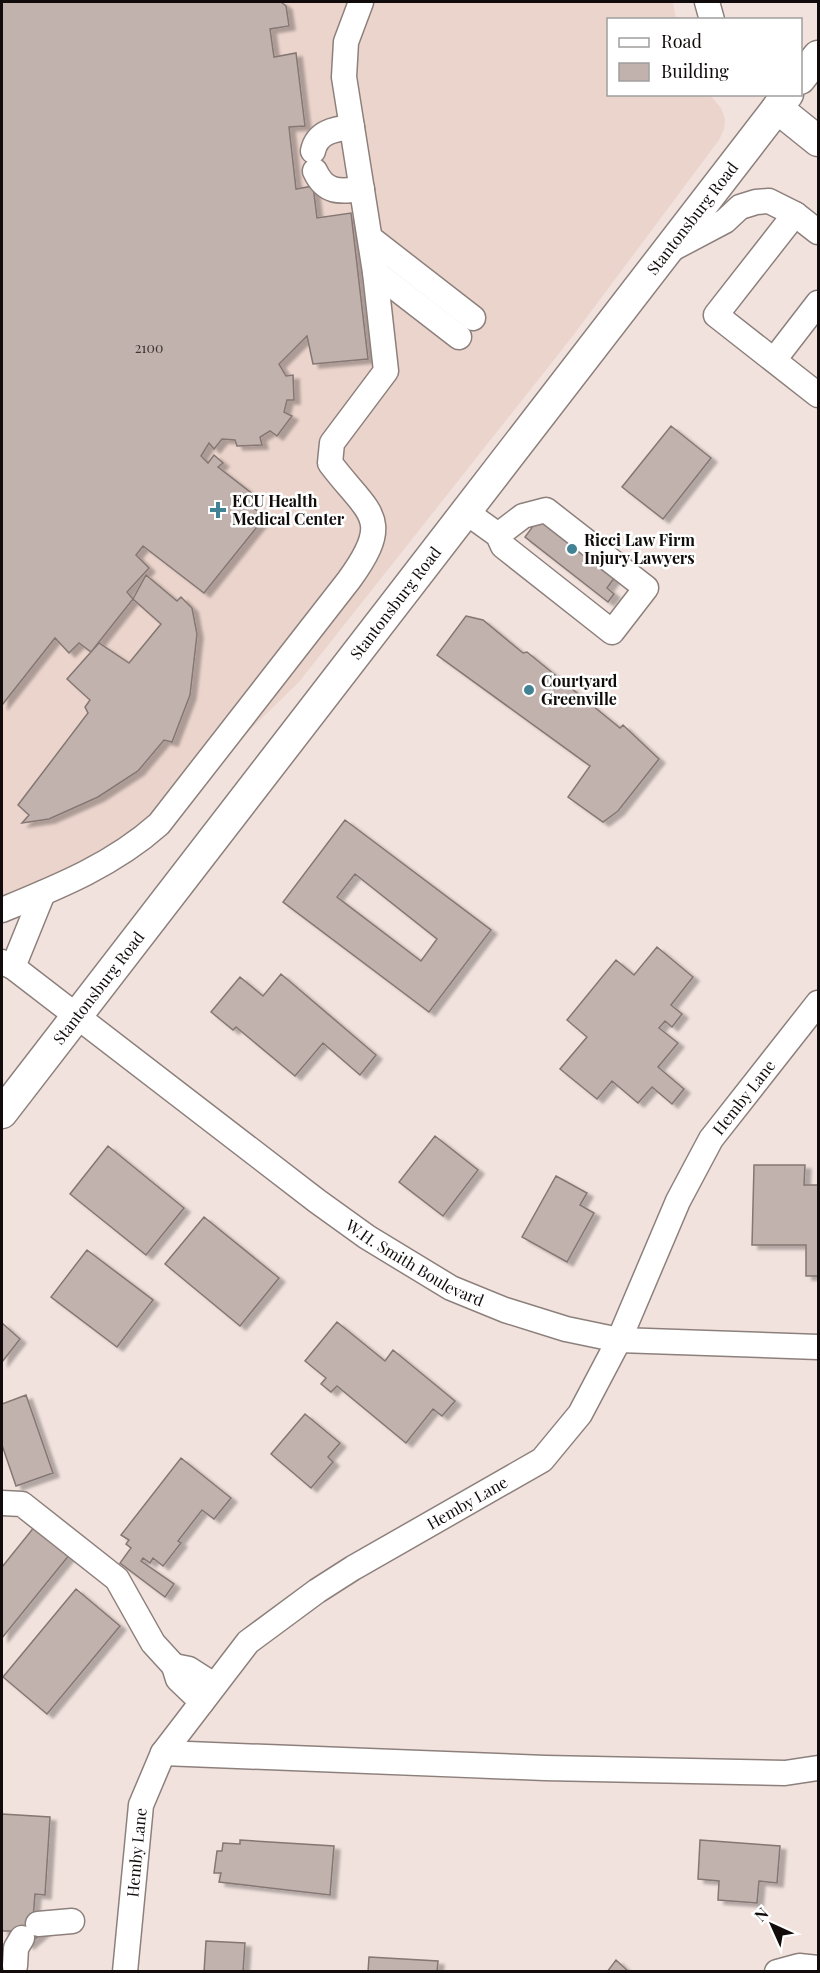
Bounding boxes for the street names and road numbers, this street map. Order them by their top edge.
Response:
street label: Stantonsburg Road [642,157,742,279]
street label: Stantonsburg Road [345,542,445,664]
street label: Stantonsburg Road [48,927,148,1048]
street label: Hemby Lane [708,1055,780,1139]
street label: W.H. Smith Boulevard [341,1214,487,1310]
street label: Hemby Lane [423,1471,511,1534]
street label: Hemby Lane [121,1807,151,1898]

